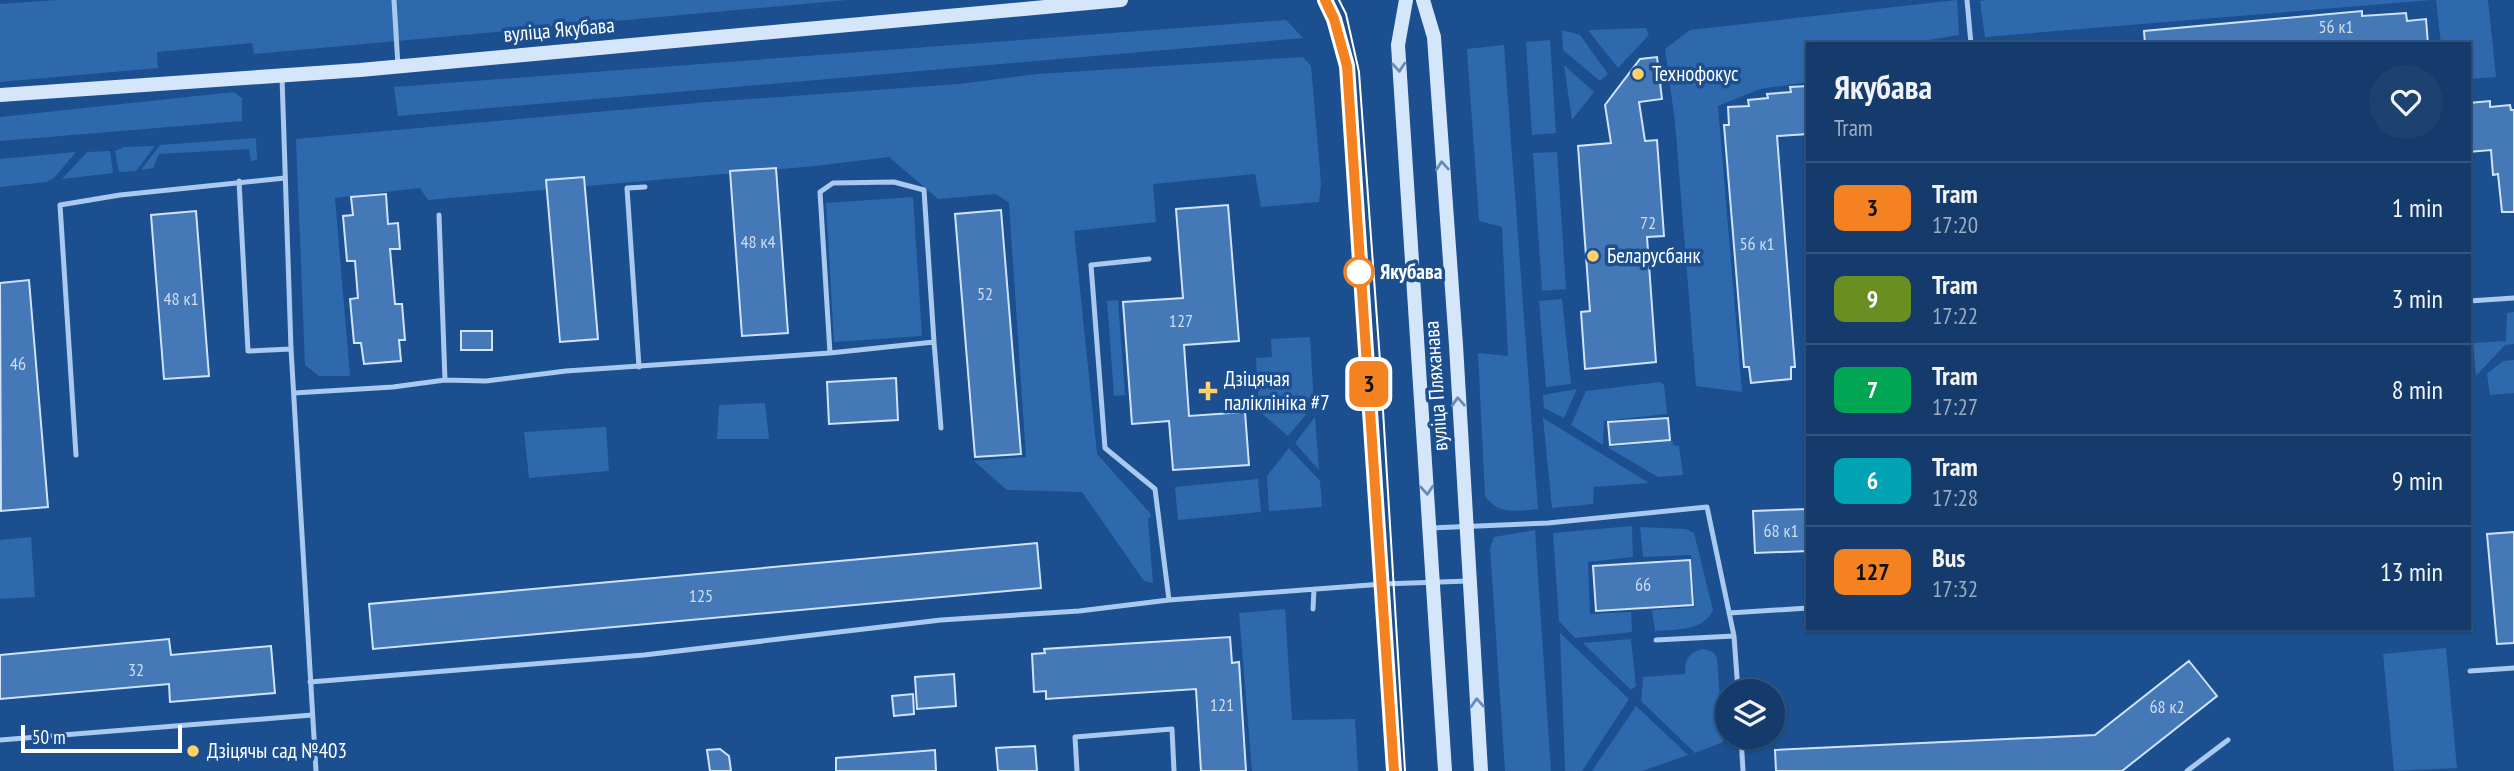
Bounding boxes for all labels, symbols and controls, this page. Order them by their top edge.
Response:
street label: вуліца Якубава [502,11,616,48]
house number: 56 к1 [2318,15,2354,38]
place label: Технофокус [1652,60,1739,87]
one-way arrow [1391,62,1406,73]
text: Якубава [1834,65,1932,108]
button: heart [2369,65,2443,139]
marker: Технофокус [1630,66,1646,82]
text: Tram [1834,113,1873,142]
one-way arrow [1435,160,1450,171]
text: Tram [1932,177,1978,210]
text: 1 min [2392,191,2443,224]
text: 3 [1867,192,1878,223]
text: 17:20 [1932,210,1978,239]
house number: 72 [1640,211,1656,234]
house number: 48 к4 [740,230,776,253]
house number: 56 к1 [1739,232,1775,255]
place label: Беларусбанк [1607,242,1701,269]
marker: Беларусбанк [1585,248,1601,264]
marker: Якубава [1344,257,1374,287]
place label: Якубава [1380,258,1443,285]
text: Tram [1932,268,1978,301]
house number: 52 [977,282,993,305]
text: 3 min [2392,282,2443,315]
text: 9 [1867,283,1878,314]
house number: 48 к1 [163,287,199,310]
text: 17:22 [1932,301,1978,330]
house number: 127 [1169,309,1193,332]
street label: вуліца Пляханава [1417,320,1454,452]
house number: 46 [10,352,26,375]
text: Tram [1932,359,1978,392]
line badge: 3 [1346,361,1392,407]
place label: Дзіцячая паліклініка #7 [1224,365,1330,416]
text: 3 [1363,368,1375,399]
text: 8 min [2392,373,2443,406]
text: 7 [1867,374,1878,405]
marker: Дзіцячая паліклініка #7 [1198,381,1218,401]
text: 17:27 [1932,392,1978,421]
one-way arrow [1451,397,1466,408]
text: Tram [1932,450,1978,483]
text: 9 min [2392,464,2443,497]
text: 6 [1867,465,1878,496]
text: 17:28 [1932,483,1978,512]
one-way arrow [1419,485,1434,496]
house number: 68 к1 [1763,519,1799,542]
text: Bus [1932,541,1965,574]
text: 13 min [2380,555,2443,588]
text: 127 [1855,556,1890,587]
house number: 66 [1635,573,1651,596]
text: 17:32 [1932,574,1978,603]
house number: 125 [689,584,713,607]
house number: 32 [128,658,144,681]
map controls [1715,679,1785,749]
button: layers [1715,679,1785,749]
house number: 121 [1210,693,1234,716]
house number: 68 к2 [2149,695,2185,718]
one-way arrow [1470,697,1485,708]
scale bar [21,722,182,754]
text: 50 m [32,725,66,749]
place label: Дзіцячы сад №403 [207,737,347,764]
marker: Дзіцячы сад №403 [185,743,201,759]

